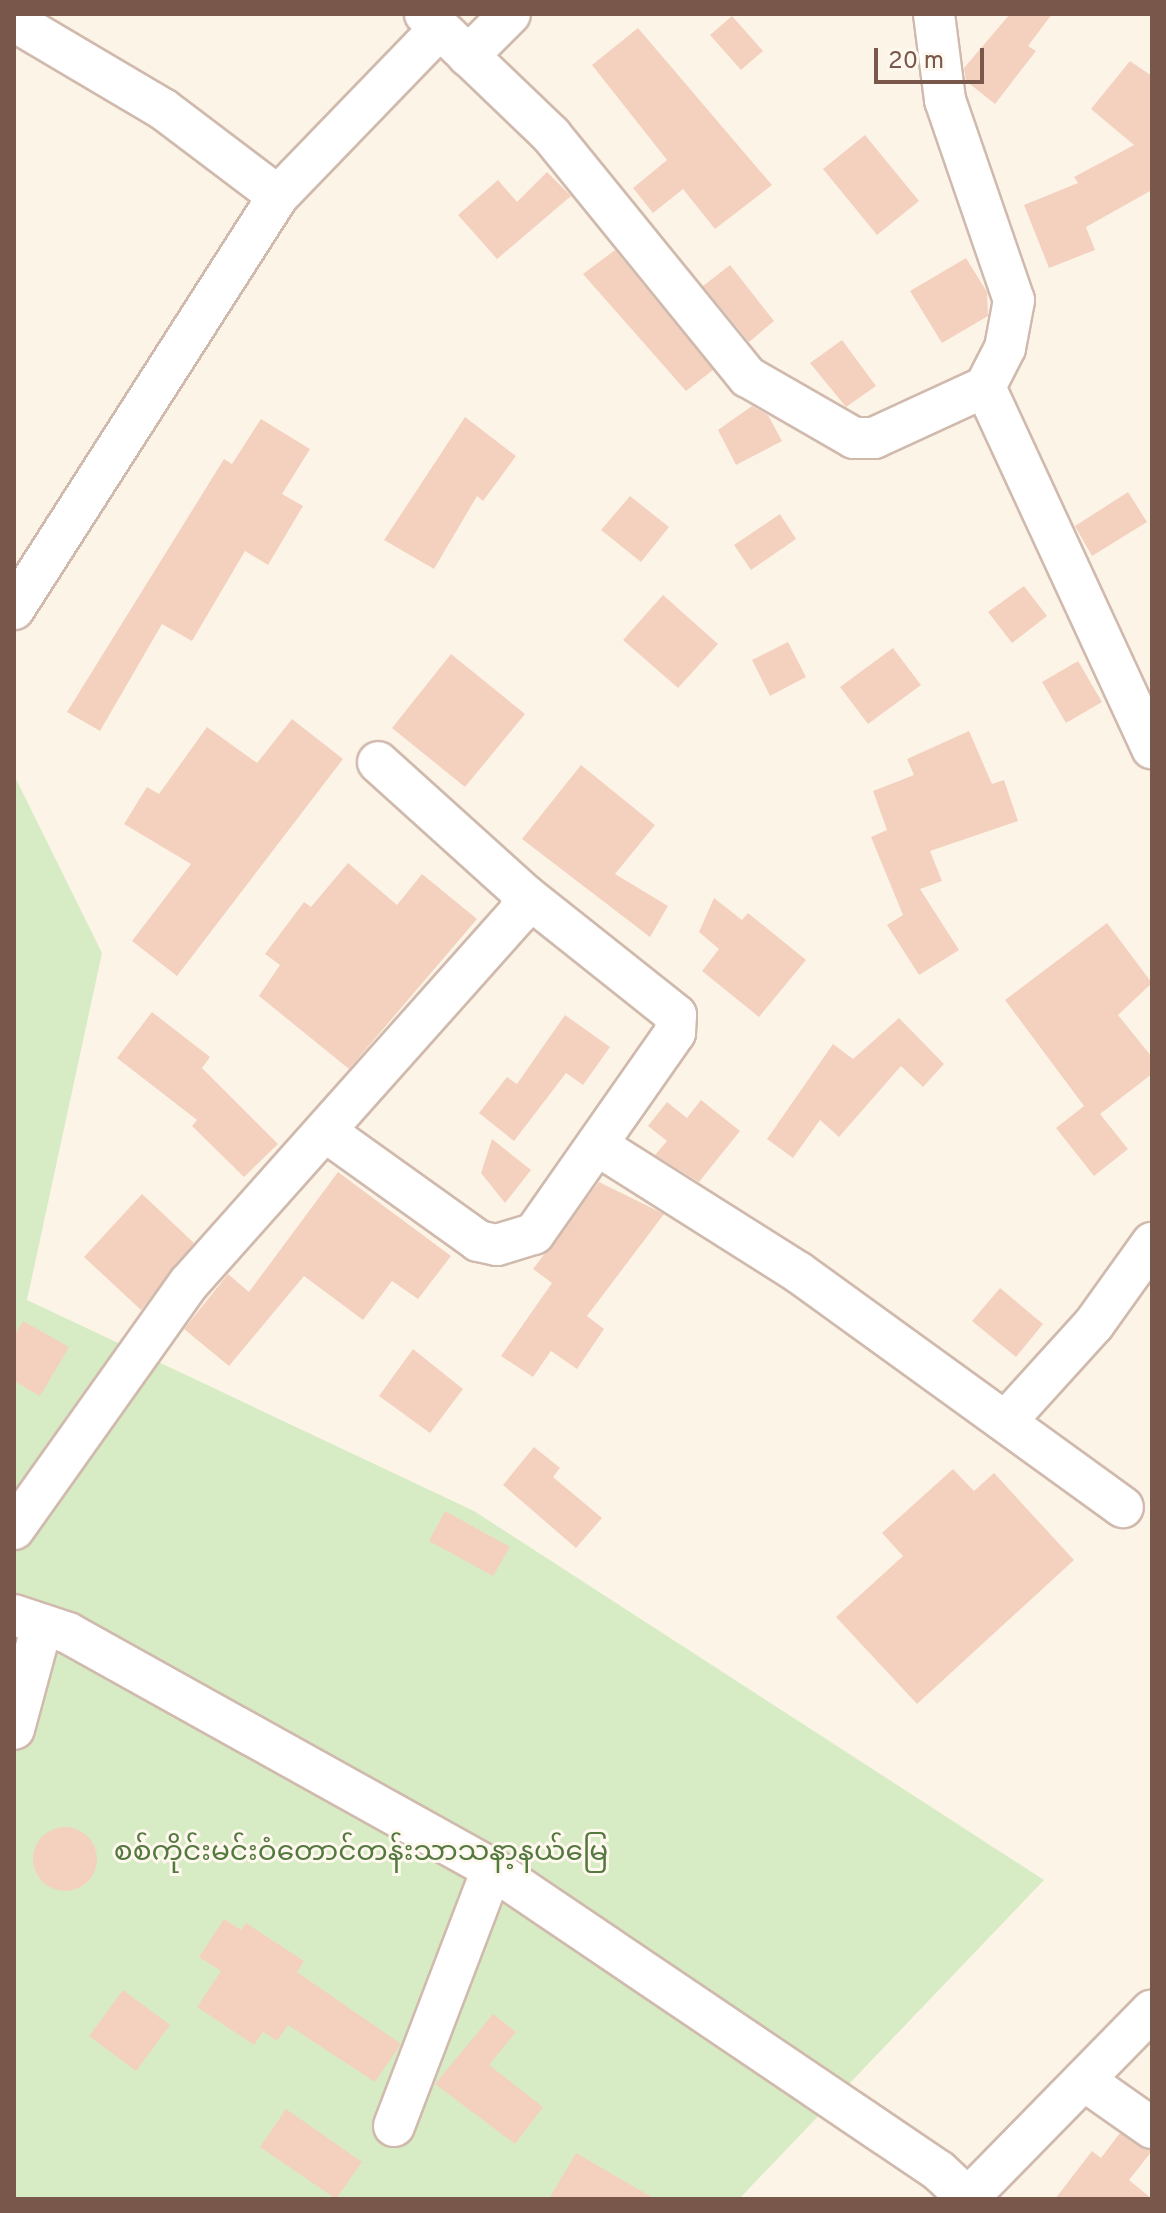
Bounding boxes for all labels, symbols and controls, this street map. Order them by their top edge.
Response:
scale bar [878,32,988,82]
text: 20 m [888,47,944,77]
park label: စစ်ကိုင်းမင်းဝံတောင်တန်းသာသနာ့နယ်မြေ [114,1836,608,1870]

